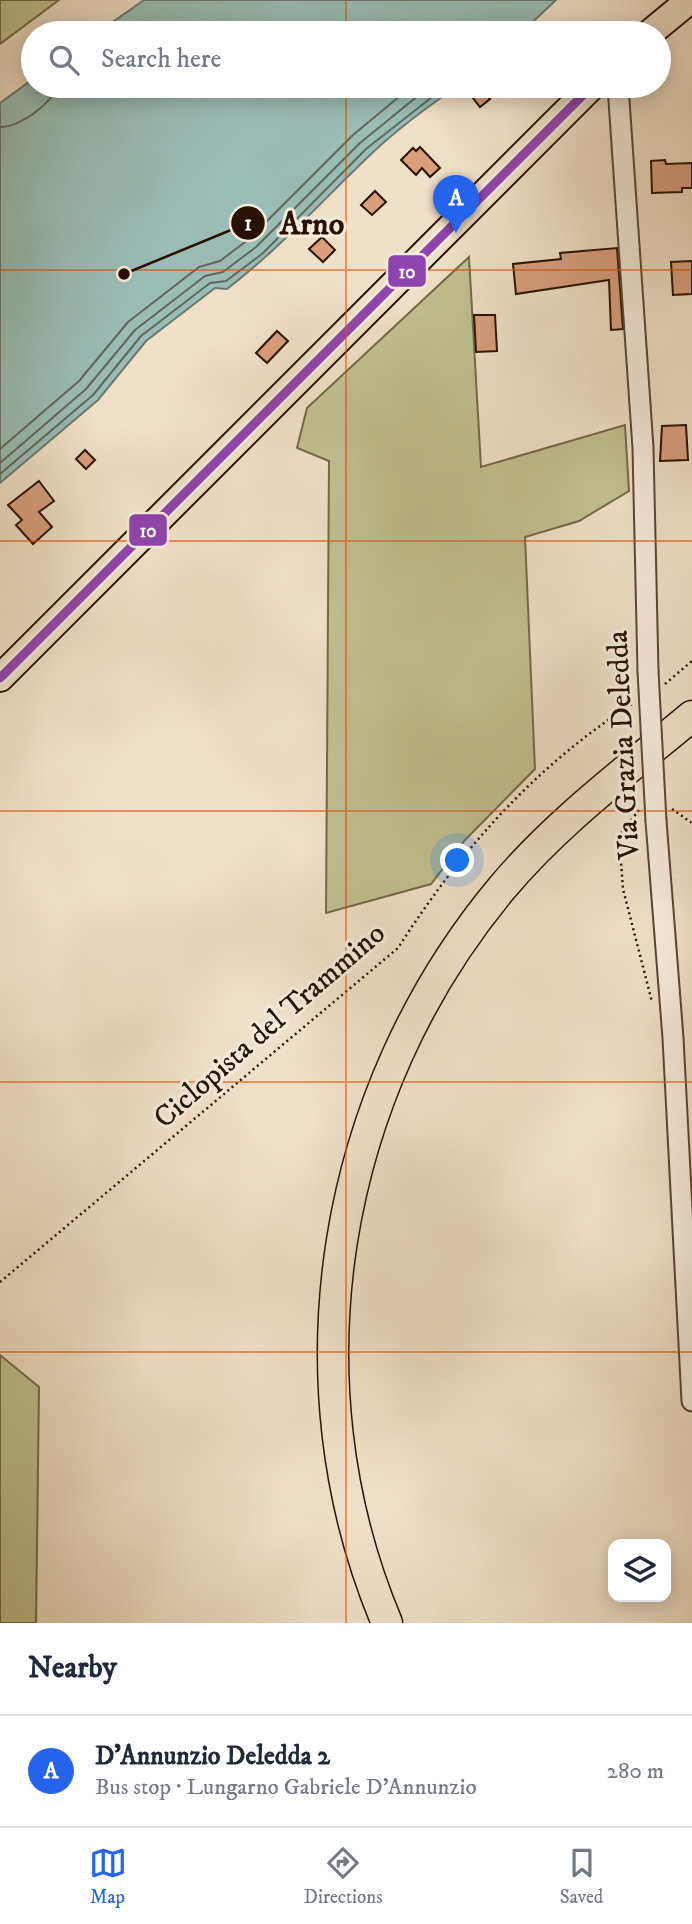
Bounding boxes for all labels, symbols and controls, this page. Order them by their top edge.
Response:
search box [21,21,671,98]
icon: search [45,41,83,79]
text: Search here [101,43,221,76]
pin: A [433,175,479,233]
callout: Arno [231,196,358,249]
text: Arno [279,205,344,245]
text: 1 [244,211,252,237]
line badge: 10 [387,254,427,288]
text: 10 [398,261,416,284]
line badge: 10 [128,513,168,547]
text: 10 [139,520,157,543]
street label: Via Grazia Deledda [600,629,649,861]
your location [440,843,474,877]
street label: Ciclopista del Trammino [147,915,393,1137]
map controls [608,1539,671,1602]
button: layers [608,1539,671,1602]
text: Nearby [28,1650,117,1687]
text: D'Annunzio Deledda 2 [95,1740,330,1773]
text: A [44,1757,58,1786]
text: 280 m [607,1757,664,1786]
text: Bus stop · Lungarno Gabriele D'Annunzio [95,1773,477,1802]
tab: Map [89,1844,127,1909]
tab: Directions [304,1844,383,1909]
tab: Saved [560,1844,603,1909]

